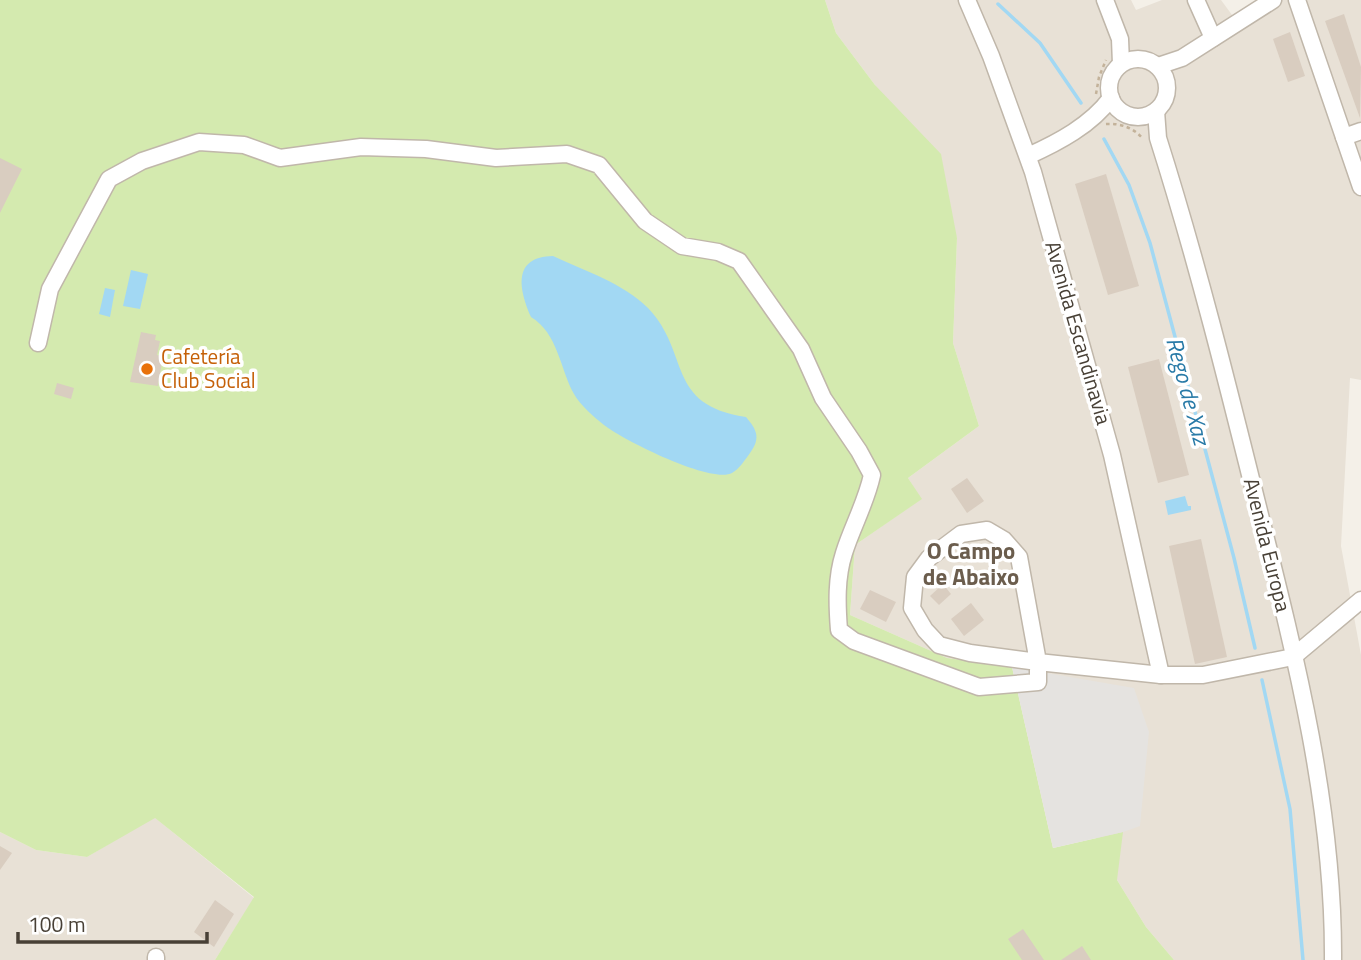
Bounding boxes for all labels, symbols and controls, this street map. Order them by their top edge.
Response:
street label: Avenida Escandinavia [1037,237,1121,429]
water label: Rego de Xaz [1157,333,1220,451]
place label: Cafetería Club Social [161,340,256,396]
marker: Cafetería Club Social [139,361,155,377]
street label: Avenida Europa [1236,474,1300,616]
district label: O Campo de Abaixo [923,533,1019,594]
scale bar [18,900,206,944]
text: 100 m [28,908,85,940]

